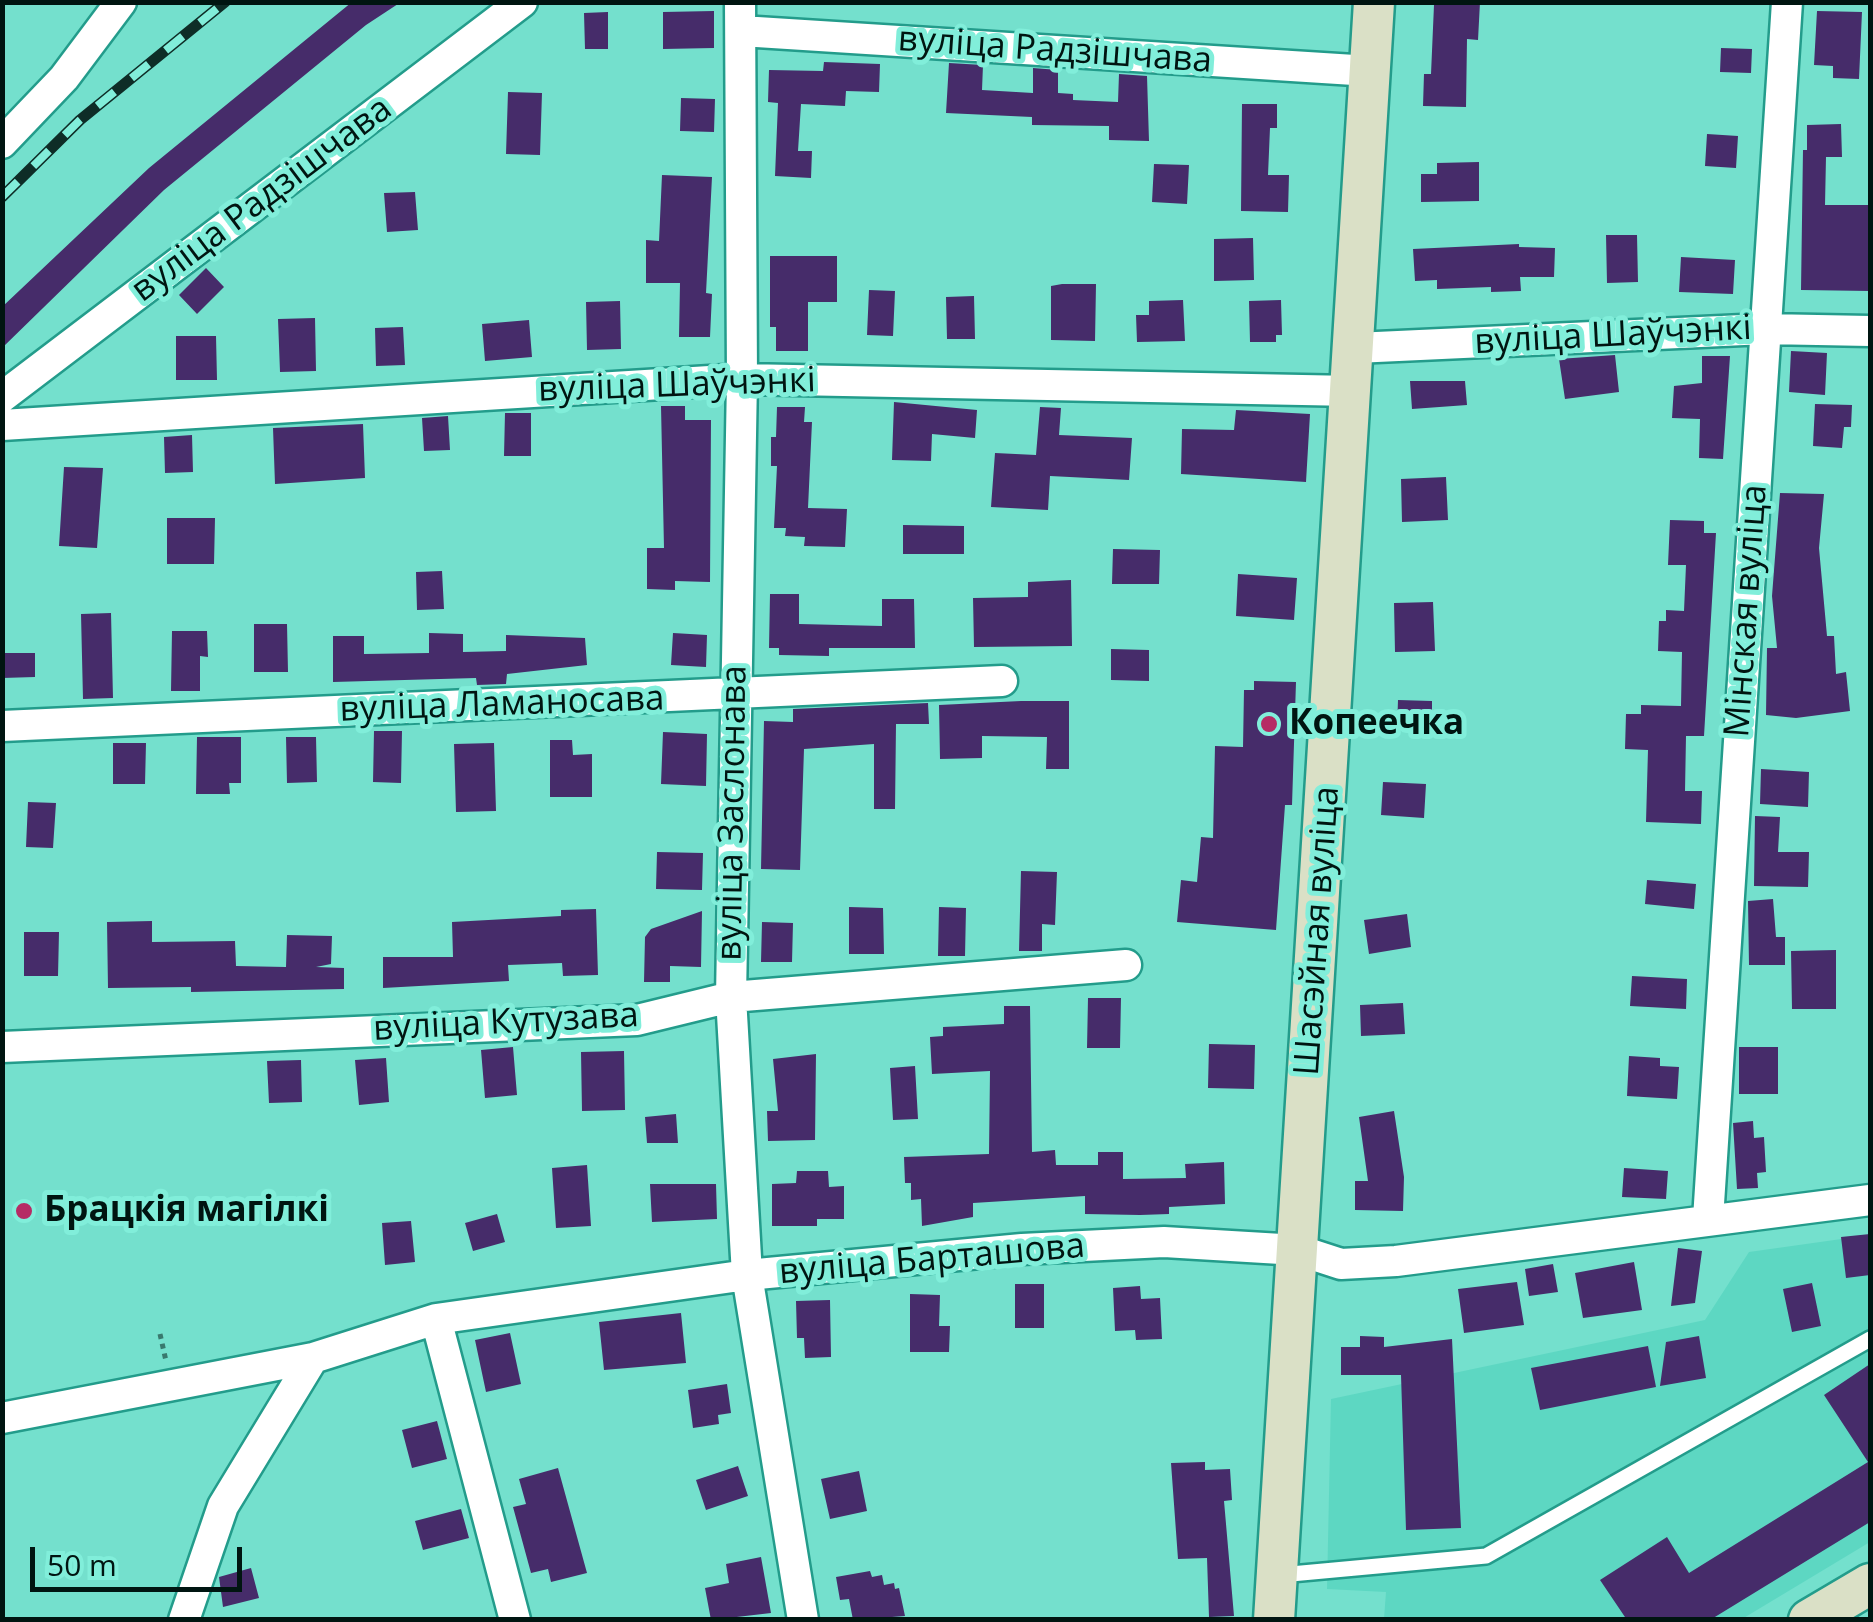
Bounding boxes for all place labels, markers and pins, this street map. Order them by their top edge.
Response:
place label: Копеечка [1289,703,1464,745]
marker: Копеечка [1258,713,1280,735]
place label: Брацкія магілкі [44,1190,329,1232]
marker: Брацкія магілкі [13,1200,35,1222]

